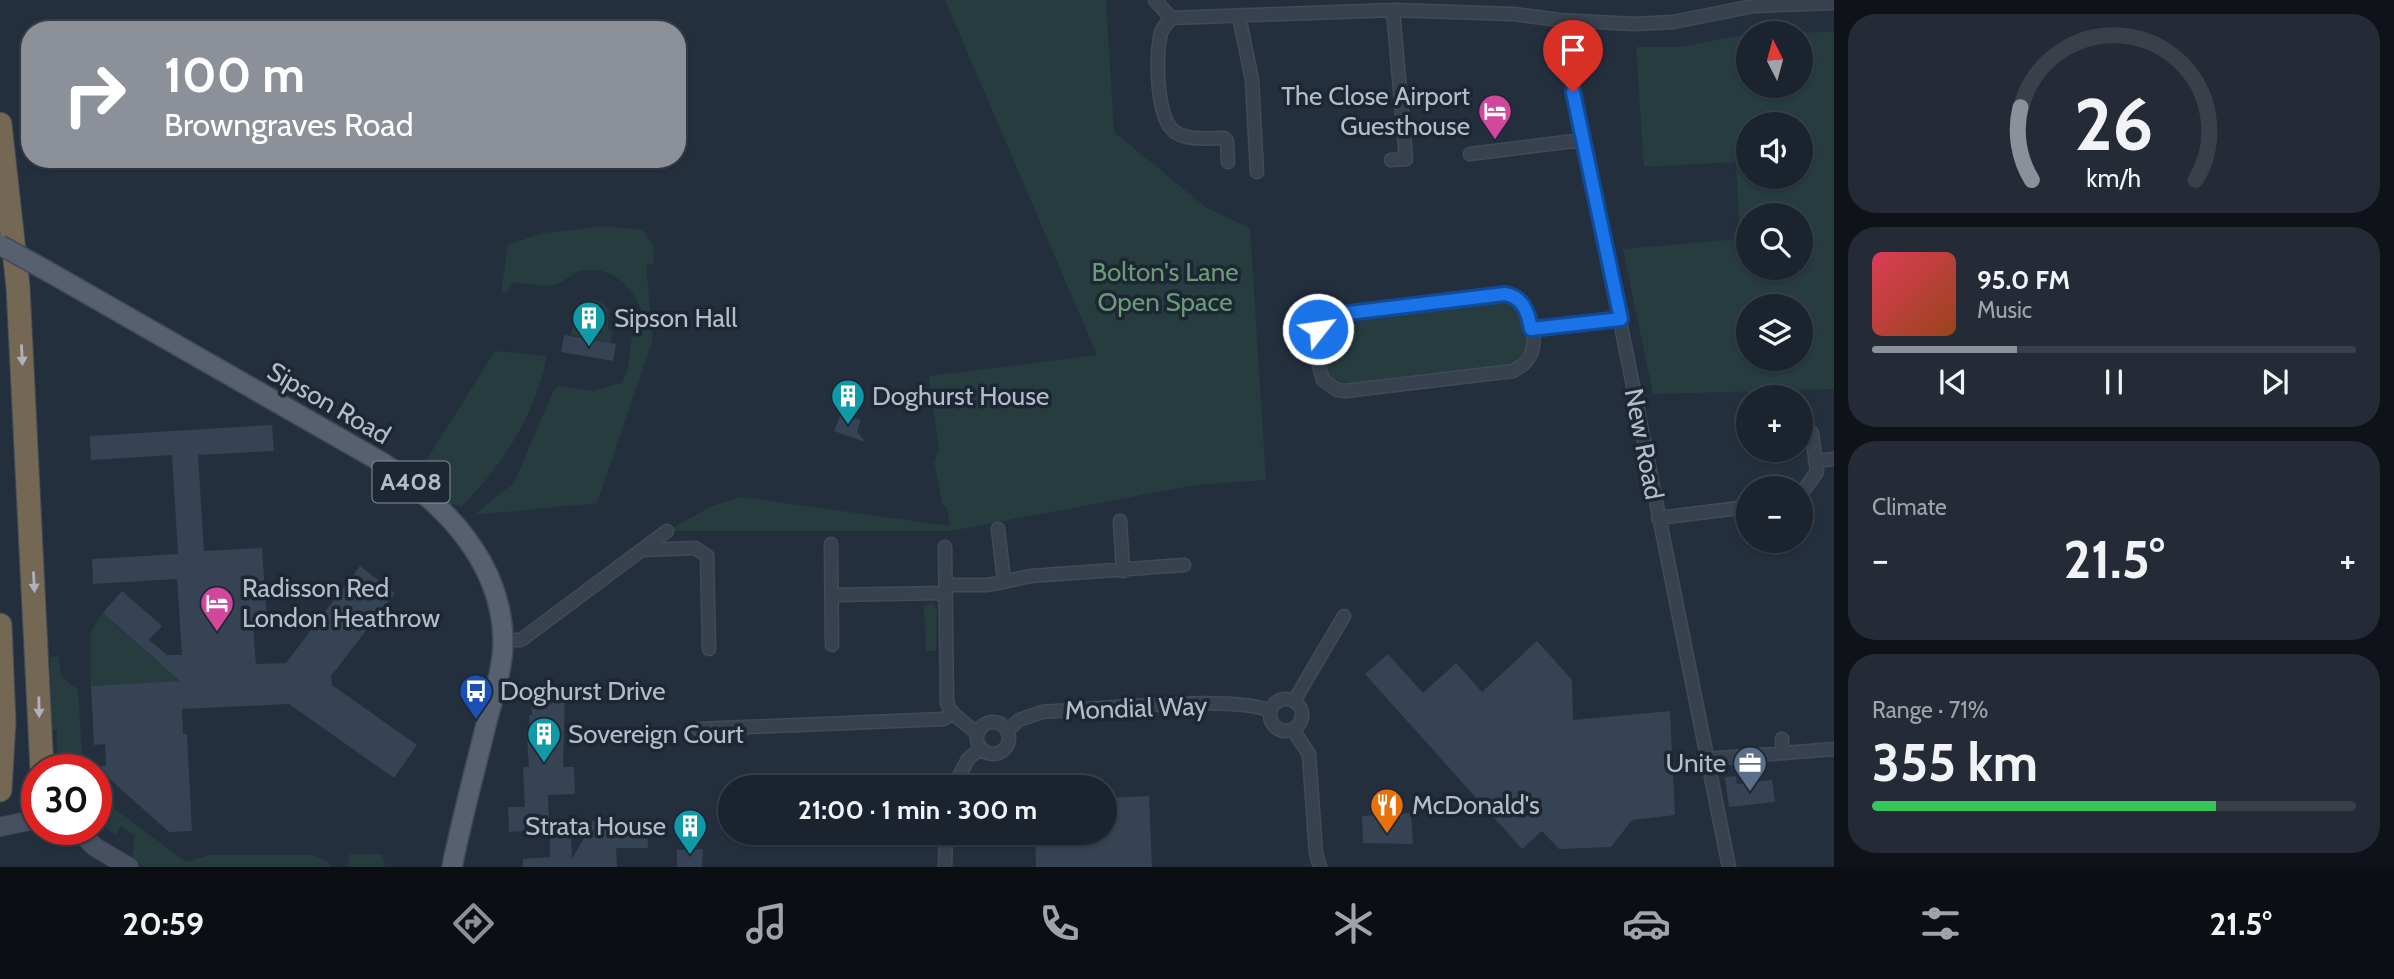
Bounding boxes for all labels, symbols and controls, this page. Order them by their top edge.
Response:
pin [1543,20,1603,92]
north arrow [1736,21,1813,98]
map controls [1736,21,1813,553]
icon: arrive [1554,31,1592,69]
text: 100 m [164,45,305,104]
icon: right [49,49,140,140]
place label: The Close Airport Guesthouse [1281,80,1470,142]
text: 26 [2074,80,2154,168]
hotel icon: The Close Airport Guesthouse [1476,92,1514,141]
text: Browngraves Road [164,105,413,144]
button: sound [1736,112,1813,189]
text: km/h [2087,162,2141,192]
button: search [1736,203,1813,280]
park label: Bolton's Lane Open Space [1092,256,1238,318]
text: 95.0 FM [1977,264,2070,296]
position arrow [1281,292,1355,366]
button: layers [1736,294,1813,371]
text: Music [1977,296,2032,324]
building icon: Sipson Hall [570,299,608,348]
place label: Sipson Hall [614,302,737,334]
one-way arrow [16,345,27,367]
street label: Sipson Road [262,355,396,451]
icon: previous [1934,363,1972,401]
icon: pause [2095,363,2133,401]
icon: next [2256,363,2294,401]
building icon: Doghurst House [829,377,867,426]
place label: Doghurst House [872,380,1049,412]
button: + [1736,385,1813,462]
street label: New Road [1618,386,1670,502]
road number: A408 [372,462,450,503]
button: − [1736,476,1813,553]
text: Climate [1872,493,1947,521]
text: 21.5° [2063,528,2165,591]
text: − [1872,536,1889,583]
text: + [2339,536,2356,583]
one-way arrow [29,572,40,594]
place label: Radisson Red London Heathrow [242,572,440,634]
hotel icon: Radisson Red London Heathrow [198,584,236,633]
bus stop icon: Doghurst Drive [457,672,495,721]
place label: Doghurst Drive [500,675,666,707]
street label: Mondial Way [1064,690,1208,726]
one-way arrow [34,696,45,718]
text: Range · 71% [1872,696,1988,724]
building icon: Sovereign Court [525,715,563,764]
place label: Sovereign Court [568,718,744,750]
text: 355 km [1872,731,2038,794]
office icon: Unite [1731,744,1769,793]
place label: Unite [1666,747,1726,779]
speed limit sign: 30 [21,754,112,845]
restaurant icon: McDonald's [1368,786,1406,835]
place label: McDonald's [1412,789,1540,821]
text: 21:00 · 1 min · 300 m [798,794,1037,826]
building icon: Strata House [671,807,709,856]
place label: Strata House [525,810,666,842]
icon: directions [449,899,498,948]
icon: music [742,899,791,948]
icon: phone [1035,899,1084,948]
icon: climate [1329,899,1378,948]
icon: car [1622,899,1671,948]
icon: filters [1916,899,1965,948]
text: 20:59 [122,904,204,943]
text: 21.5° [2209,904,2272,943]

